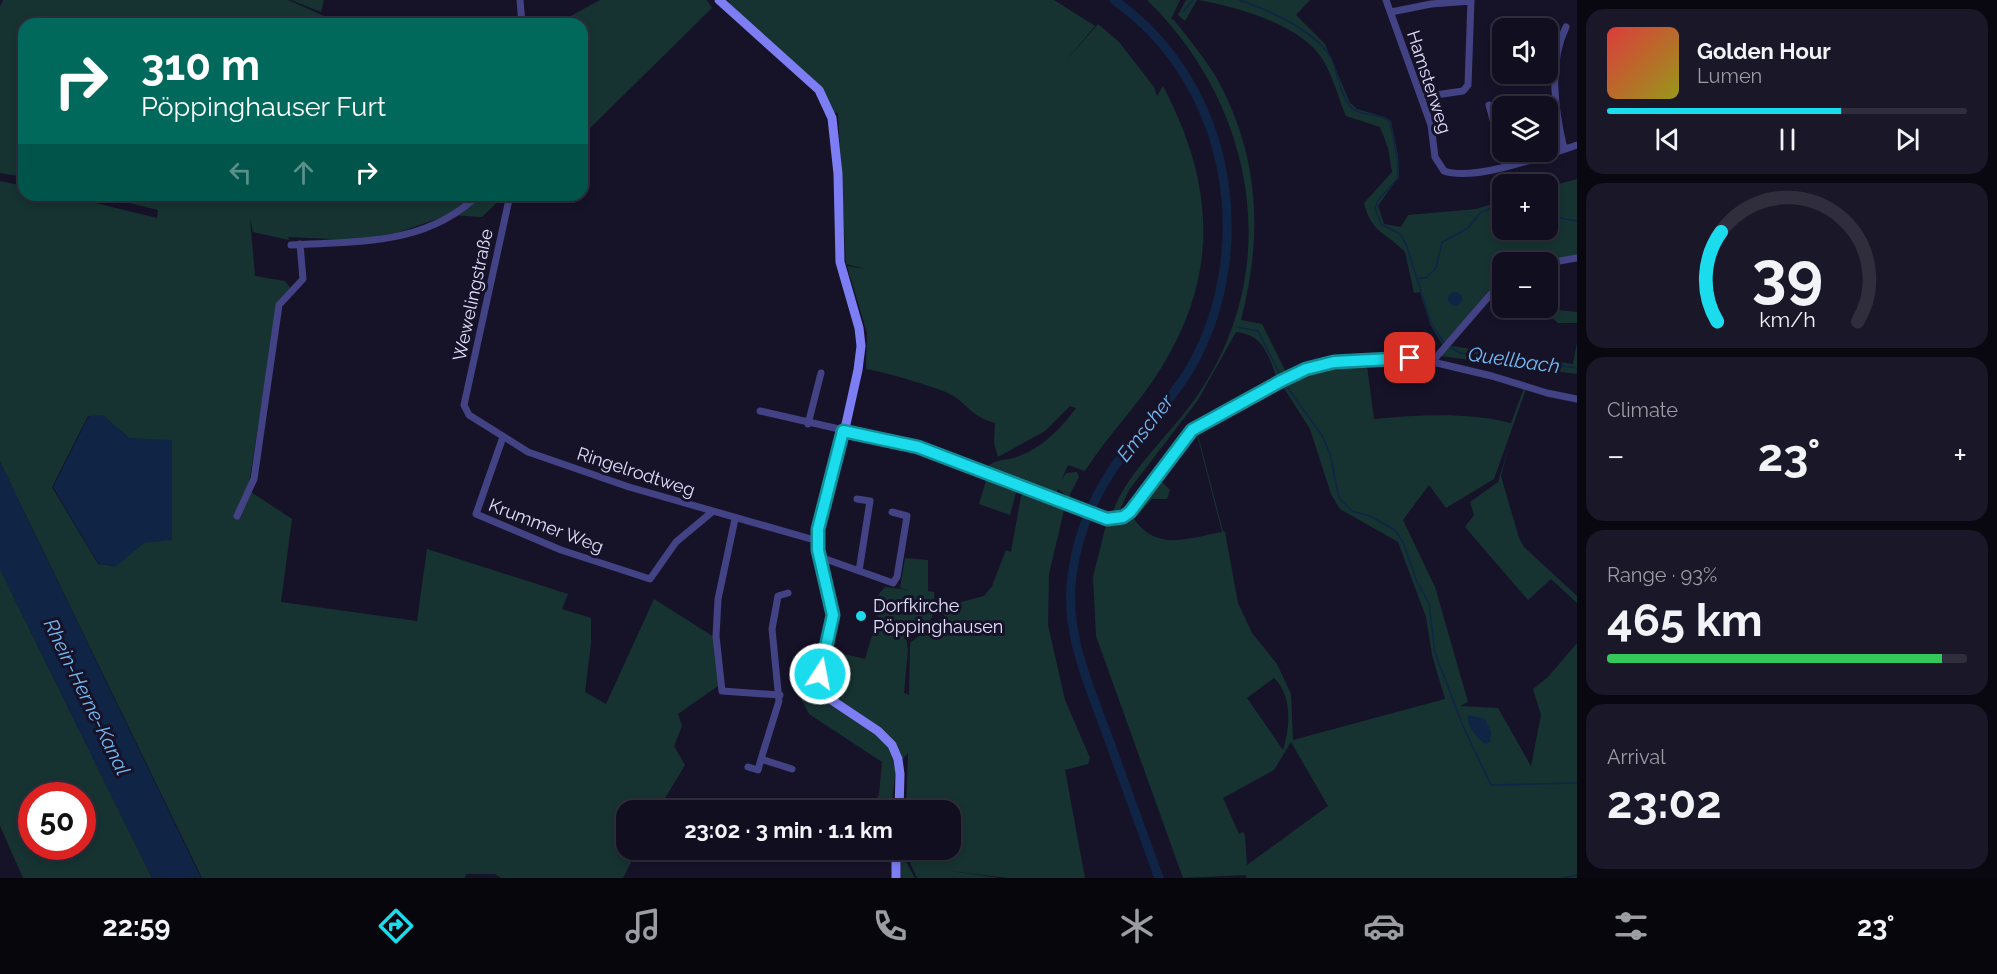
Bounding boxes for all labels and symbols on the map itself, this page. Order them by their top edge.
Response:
street label: Hamsterweg [1403,28,1456,136]
street label: Wewelingstraße [448,226,497,363]
pin [1384,332,1435,383]
water label: Quellbach [1466,342,1562,378]
water label: Emscher [1112,389,1179,466]
street label: Ringelrodtweg [575,443,698,500]
street label: Krummer Weg [486,494,607,557]
place label: Dorfkirche Pöppinghausen [873,595,1003,637]
marker: Dorfkirche Pöppinghausen [854,609,868,623]
water label: Rhein-Herne-Kanal [39,615,135,779]
position arrow [788,642,852,706]
speed limit sign: 50 [18,782,96,860]

